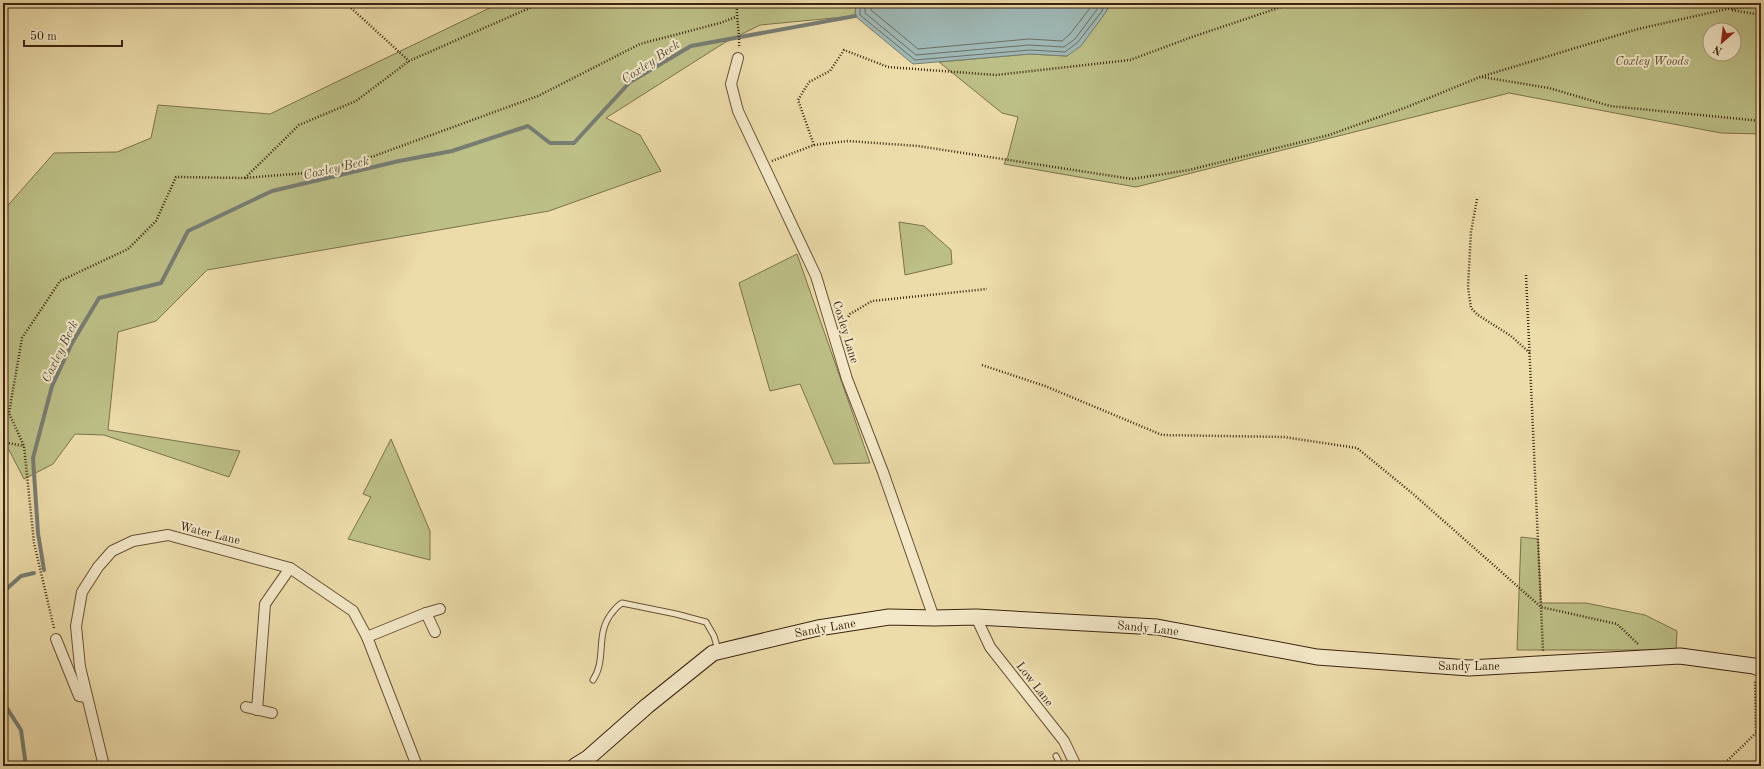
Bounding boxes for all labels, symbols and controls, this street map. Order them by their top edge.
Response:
scale bar [24,22,122,48]
north arrow [1702,22,1742,62]
text: 50 m [30,30,57,43]
water label: Coxley Beck [619,38,682,86]
text: N [1711,42,1724,56]
park label: Coxley Woods [1615,56,1689,68]
water label: Coxley Beck [302,155,371,182]
street label: Coxley Lane [830,300,860,365]
water label: Coxley Beck [40,319,81,385]
street label: Water Lane [178,521,242,547]
street label: Sandy Lane [794,618,857,640]
street label: Sandy Lane [1117,620,1180,638]
street label: Low Lane [1013,660,1055,709]
street label: Sandy Lane [1438,661,1500,673]

